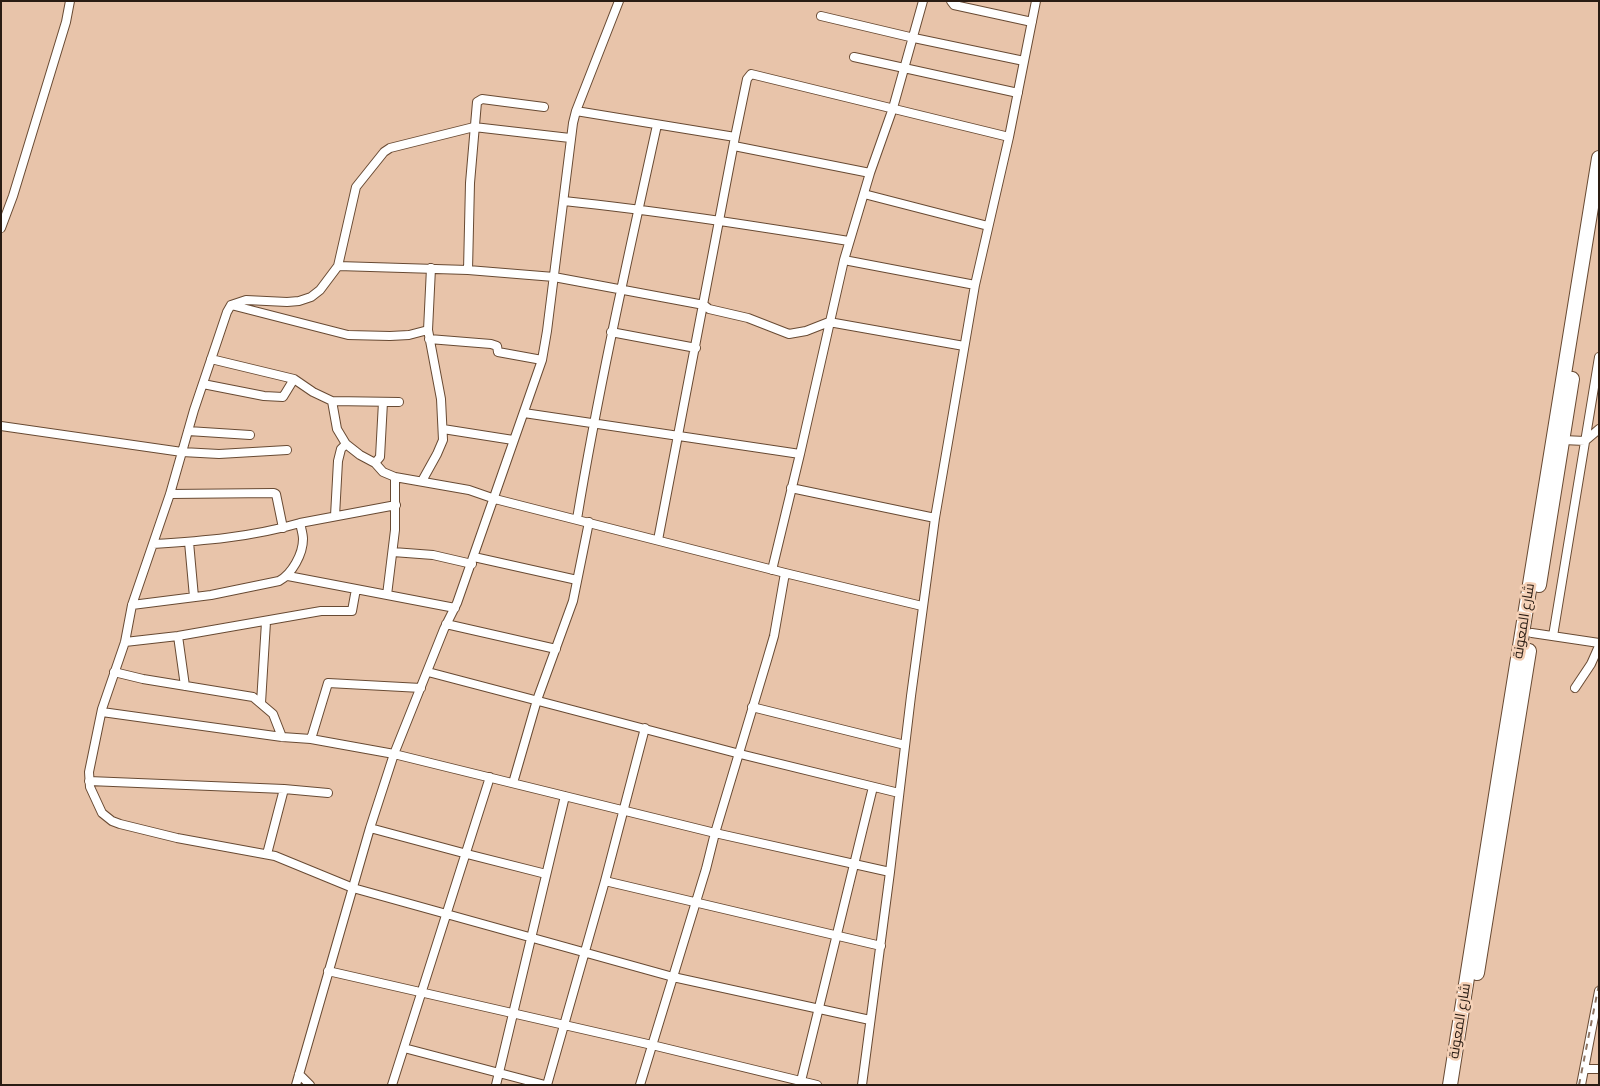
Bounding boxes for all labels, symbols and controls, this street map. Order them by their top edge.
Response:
street label: شارع المعونة [1510,582,1538,660]
street label: شارع المعونة [1446,982,1474,1060]

